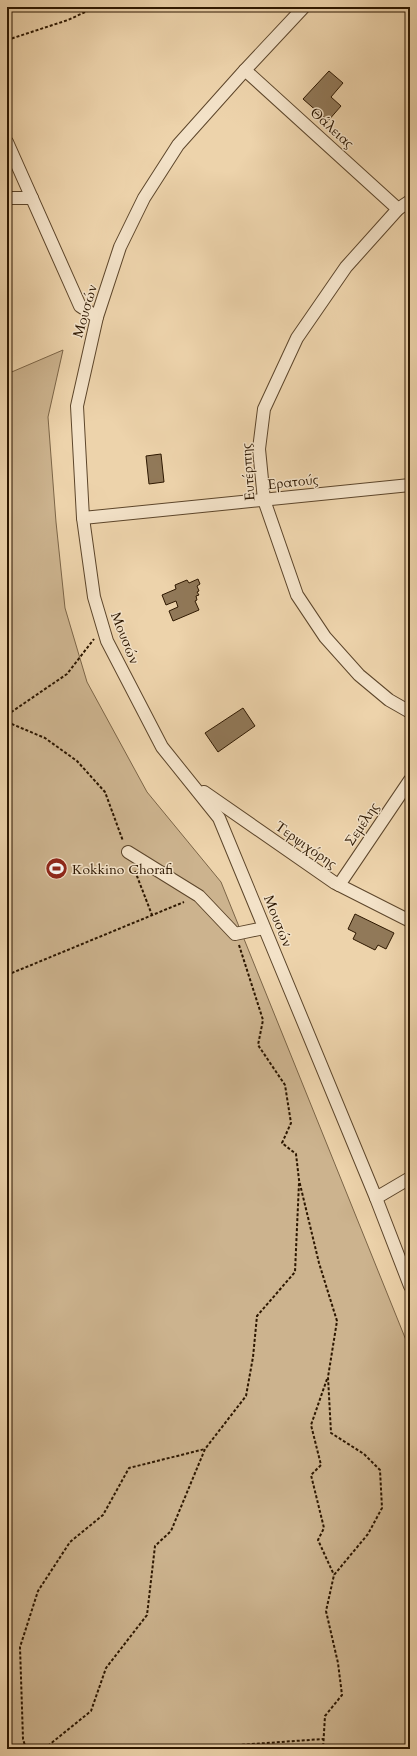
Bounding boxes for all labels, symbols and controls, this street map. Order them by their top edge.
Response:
street label: Θάλειας [306,103,358,153]
street label: Μουσών [68,282,102,340]
street label: Ευτέρπης [237,442,259,502]
street label: Ερατούς [266,470,320,494]
street label: Μουσών [106,609,144,667]
street label: Σεμέλης [340,798,384,850]
street label: Τερψιχόρης [271,817,341,873]
sports icon: Kokkino Chorafi [43,856,69,882]
place label: Kokkino Chorafi [72,860,173,879]
street label: Μουσών [259,892,297,950]

